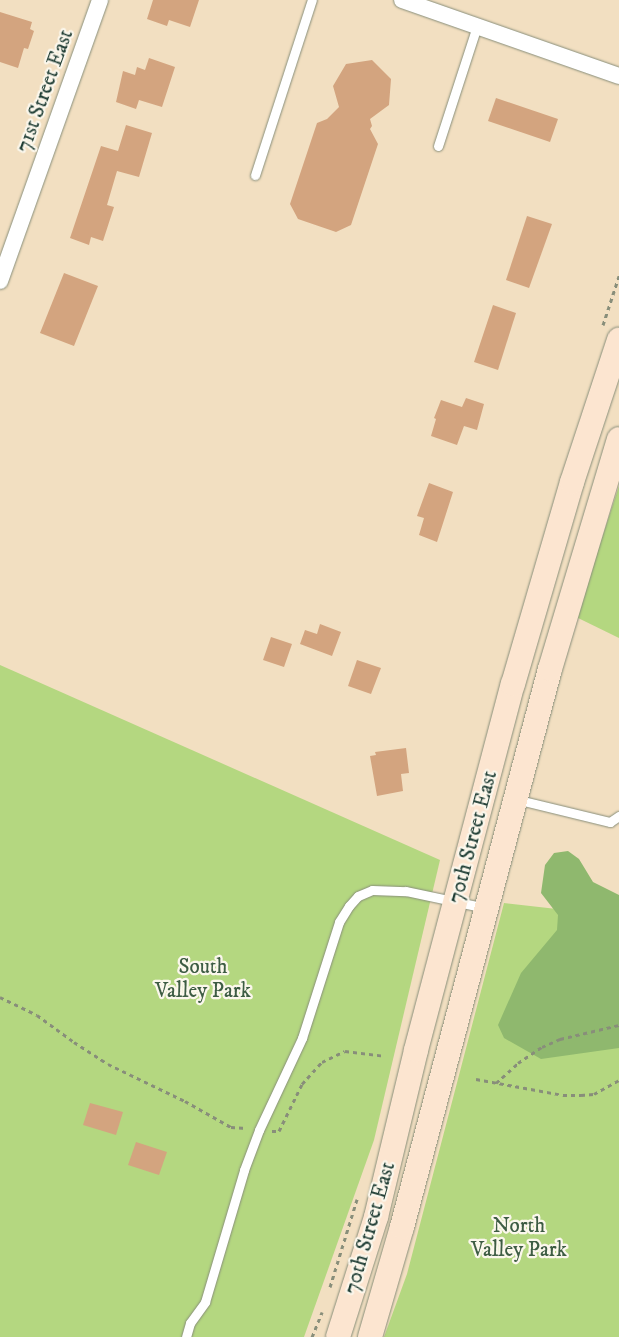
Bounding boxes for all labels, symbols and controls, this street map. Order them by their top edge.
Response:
street label: 71st Street East [11,26,79,156]
street label: 70th Street East [443,768,503,906]
park label: South Valley Park [155,954,251,1004]
street label: 70th Street East [339,1159,401,1297]
park label: North Valley Park [471,1213,567,1263]

